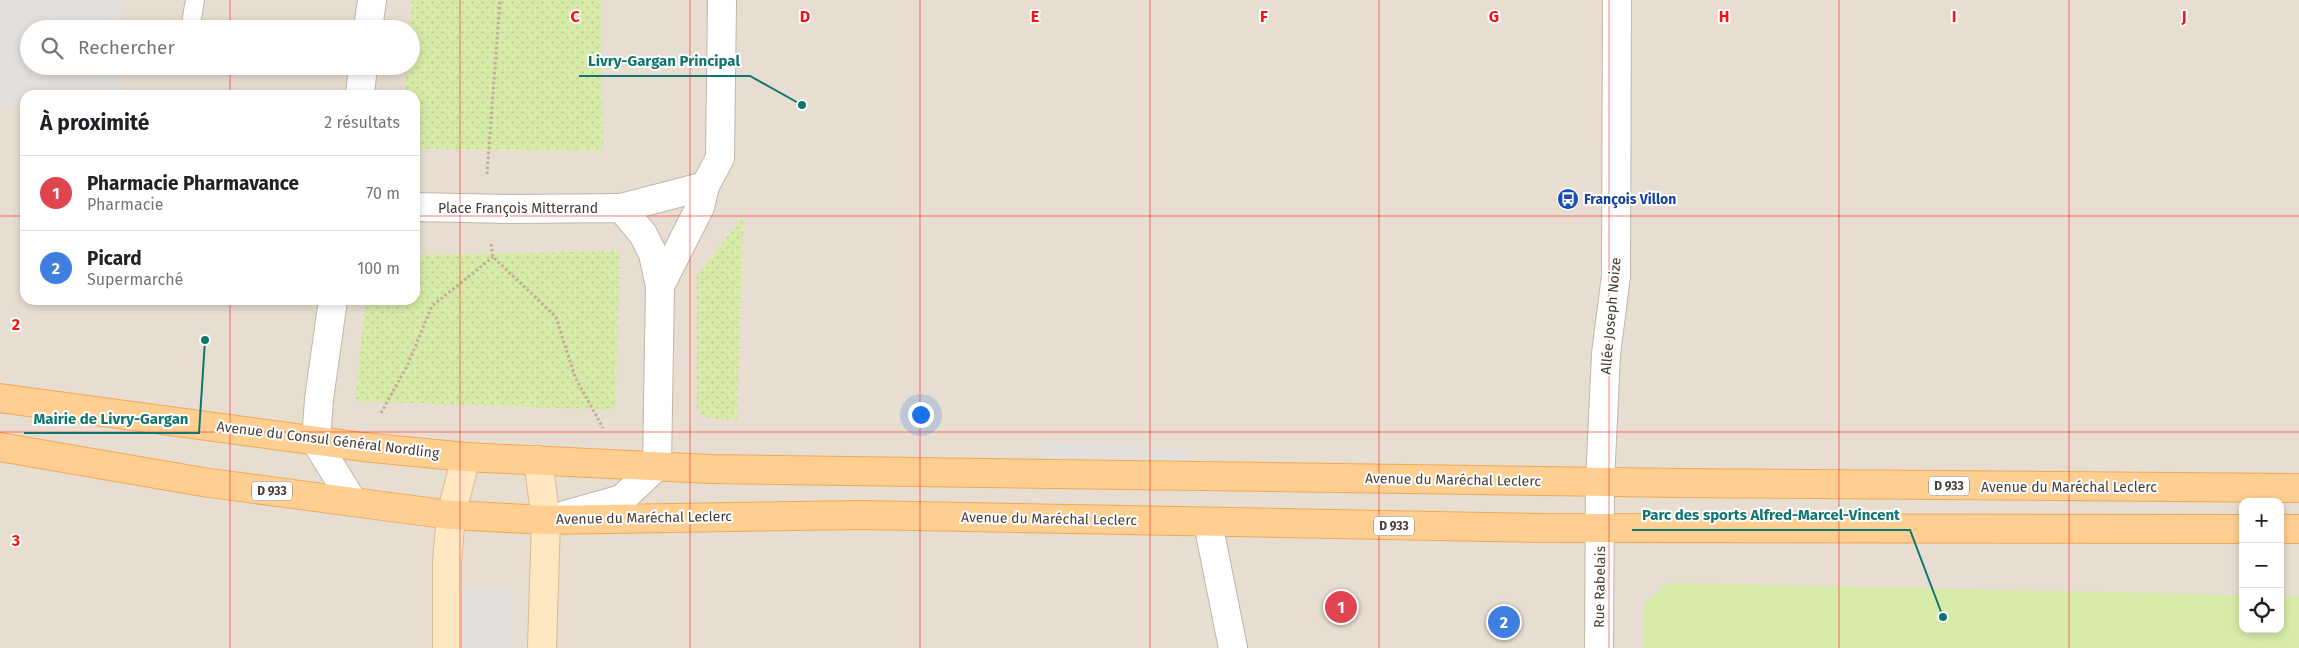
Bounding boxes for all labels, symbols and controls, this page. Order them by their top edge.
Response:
text: C [570,7,580,26]
text: D [800,7,810,26]
text: E [1031,7,1039,26]
text: F [1260,7,1268,26]
text: G [1489,7,1499,26]
text: H [1719,7,1729,26]
text: I [1952,7,1956,26]
text: J [2180,7,2187,26]
search box [20,20,420,75]
icon: search [38,34,66,62]
text: Rechercher [78,36,175,59]
callout: Livry-Gargan Principal [579,46,750,76]
text: Livry-Gargan Principal [588,52,740,70]
text: À proximité [40,110,149,136]
text: 2 résultats [324,113,400,132]
text: Pharmacie Pharmavance [87,172,299,195]
text: 1 [52,184,60,203]
text: 70 m [366,184,400,203]
bus stop icon: François Villon [1556,187,1580,211]
place label: François Villon [1584,191,1676,209]
text: Pharmacie [87,195,164,214]
street label: Place François Mitterrand [438,200,598,217]
text: Picard [87,247,142,270]
street label: Allée Joseph Noize [1597,257,1625,375]
text: 2 [52,259,60,278]
text: 100 m [357,259,400,278]
text: Supermarché [87,270,183,289]
text: 2 [12,315,20,334]
your location [908,402,934,428]
callout: Mairie de Livry-Gargan [24,403,199,433]
text: Mairie de Livry-Gargan [33,410,189,428]
street label: Avenue du Consul Général Nordling [216,418,441,462]
street label: Avenue du Maréchal Leclerc [1365,470,1541,490]
road number: D 933 [1929,476,1969,496]
street label: Avenue du Maréchal Leclerc [1981,479,2157,496]
road number: D 933 [252,482,292,501]
map controls [2239,498,2284,633]
button: + [2239,498,2284,543]
callout: Parc des sports Alfred-Marcel-Vincent [1632,500,1910,530]
text: Parc des sports Alfred-Marcel-Vincent [1642,506,1900,524]
street label: Avenue du Maréchal Leclerc [556,508,732,528]
street label: Avenue du Maréchal Leclerc [961,509,1137,529]
road number: D 933 [1374,516,1414,536]
text: 3 [11,531,20,550]
button: − [2239,543,2284,588]
street label: Rue Rabelais [1591,545,1609,628]
pin: 1 [1325,588,1357,626]
button: locate [2239,588,2284,633]
pin: 2 [1488,603,1520,641]

